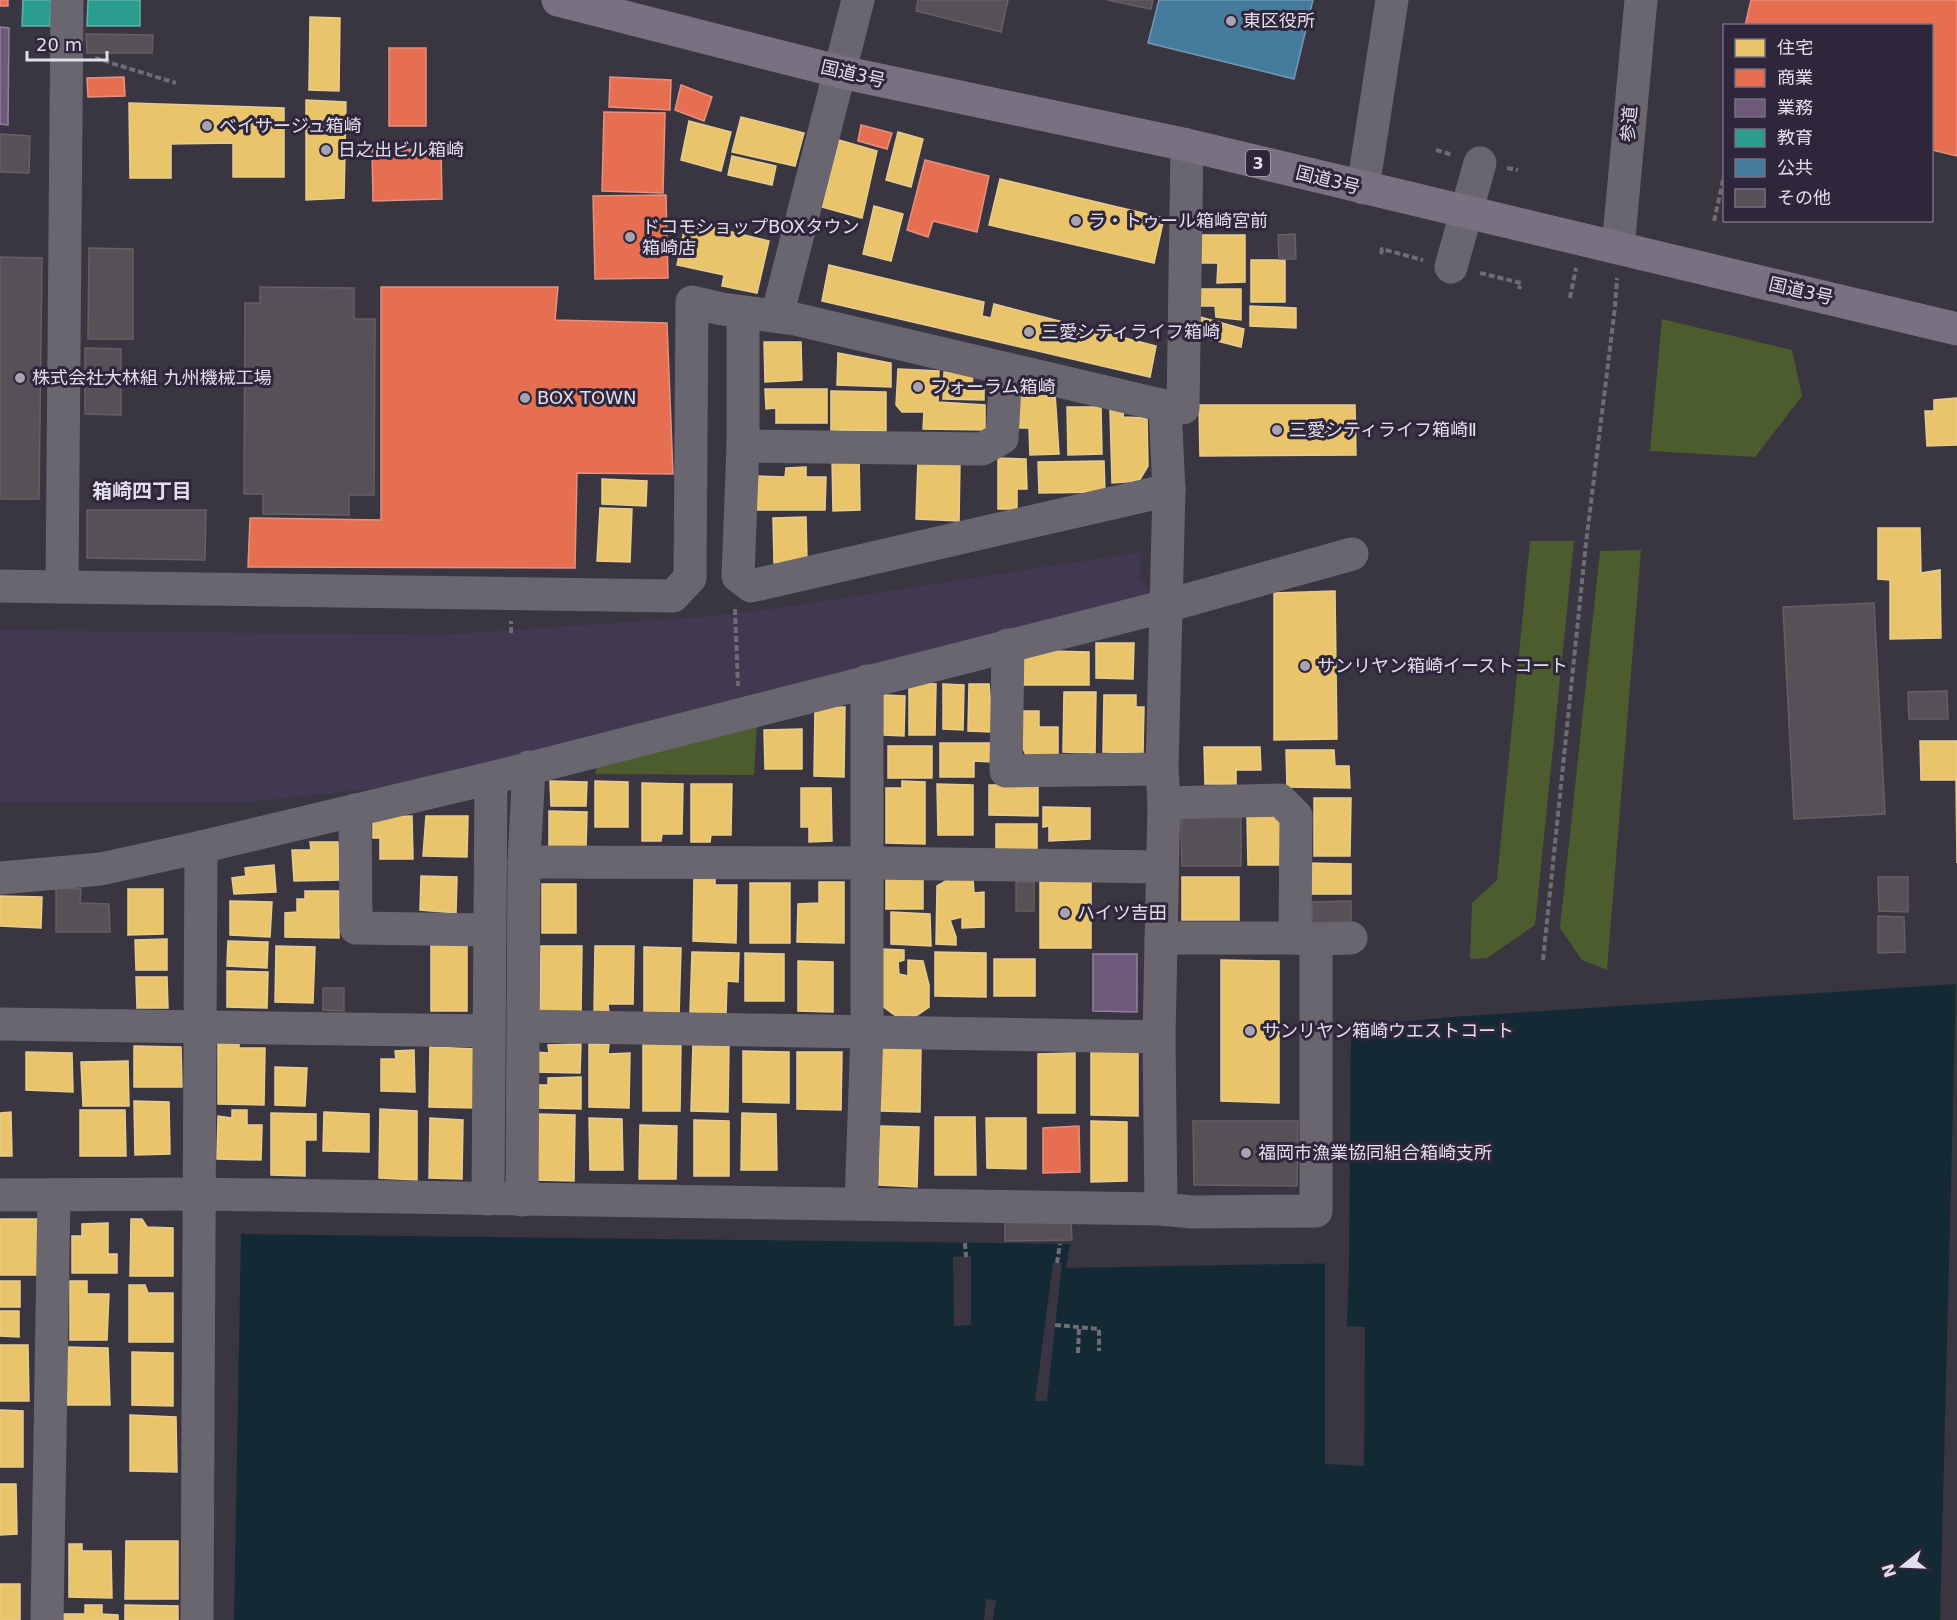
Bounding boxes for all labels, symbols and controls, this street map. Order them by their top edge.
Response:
place label: 東区役所 [1243,10,1315,31]
marker: 東区役所 [1224,14,1238,28]
scale bar [27,24,106,62]
legend [1723,24,1933,222]
text: 20 m [36,34,82,55]
text: 住宅 [1777,37,1813,58]
street label: 国道3号 [819,56,887,91]
text: 商業 [1777,67,1813,88]
text: 業務 [1777,97,1813,118]
street label: 参道 [1616,105,1641,143]
place label: ベイサージュ箱崎 [219,115,361,136]
marker: ベイサージュ箱崎 [200,119,214,133]
text: 教育 [1777,127,1813,148]
place label: 日之出ビル箱崎 [338,139,464,160]
marker: 日之出ビル箱崎 [319,143,333,157]
road number: 3 [1246,150,1270,176]
text: 公共 [1777,157,1813,178]
street label: 国道3号 [1294,161,1362,198]
text: その他 [1777,187,1831,208]
place label: ラ・トゥール箱崎宮前 [1088,210,1268,231]
marker: ラ・トゥール箱崎宮前 [1069,214,1083,228]
place label: ドコモショップBOXタウン 箱崎店 [642,216,859,258]
marker: ドコモショップBOXタウン 箱崎店 [623,230,637,244]
street label: 国道3号 [1767,273,1835,308]
place label: 三愛シティライフ箱崎 [1041,321,1220,342]
marker: 三愛シティライフ箱崎 [1022,325,1036,339]
place label: 株式会社大林組 九州機械工場 [32,367,272,388]
marker: 株式会社大林組 九州機械工場 [13,371,27,385]
place label: フォーラム箱崎 [930,376,1055,397]
marker: フォーラム箱崎 [911,380,925,394]
place label: BOX TOWN [537,387,637,408]
marker: BOX TOWN [518,391,532,405]
place label: 三愛シティライフ箱崎Ⅱ [1289,419,1477,440]
marker: 三愛シティライフ箱崎Ⅱ [1270,423,1284,437]
district label: 箱崎四丁目 [92,479,192,503]
place label: サンリヤン箱崎イーストコート [1317,655,1568,676]
marker: サンリヤン箱崎イーストコート [1298,659,1312,673]
place label: ハイツ吉田 [1077,902,1167,923]
marker: ハイツ吉田 [1058,906,1072,920]
place label: サンリヤン箱崎ウエストコート [1262,1020,1514,1041]
marker: サンリヤン箱崎ウエストコート [1243,1024,1257,1038]
place label: 福岡市漁業協同組合箱崎支所 [1258,1142,1492,1163]
marker: 福岡市漁業協同組合箱崎支所 [1239,1146,1253,1160]
north arrow [1873,1536,1933,1596]
text: N [1878,1561,1900,1580]

